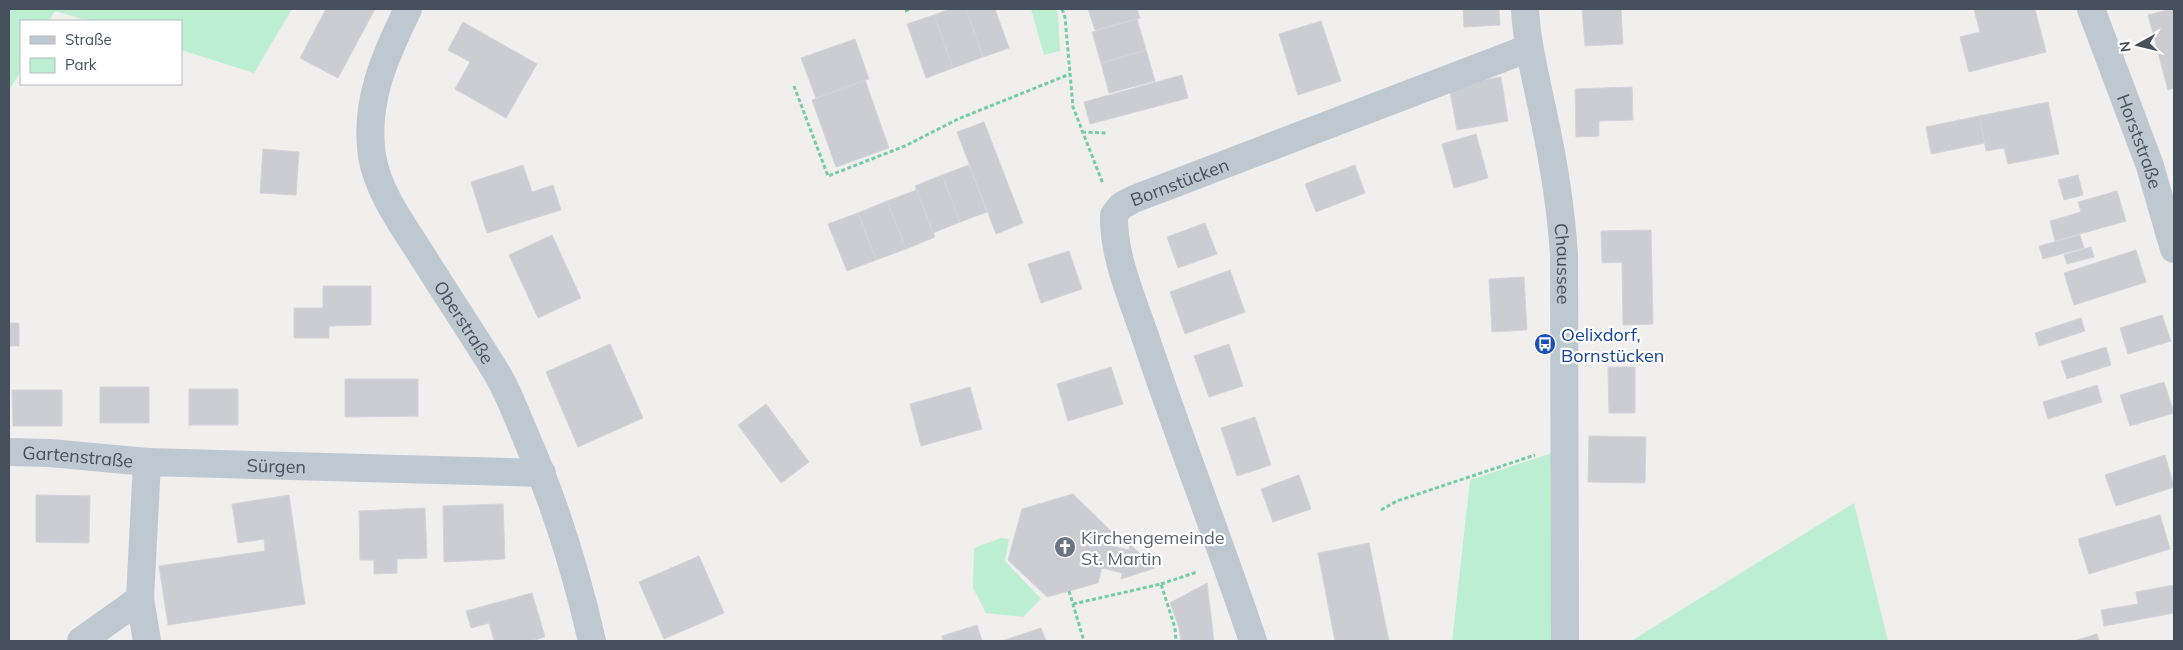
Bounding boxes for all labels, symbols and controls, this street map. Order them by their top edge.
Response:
legend [20,20,182,85]
north arrow [2113,20,2163,70]
text: Straße [65,30,112,49]
text: N [2115,40,2135,53]
text: Park [65,55,97,74]
street label: Horststraße [2112,90,2167,191]
street label: Bornstücken [1127,152,1232,211]
street label: Chaussee [1550,222,1576,304]
street label: Oberstraße [429,276,500,368]
place label: Oelixdorf, Bornstücken [1561,323,1664,367]
bus stop icon: Oelixdorf, Bornstücken [1533,332,1557,356]
street label: Gartenstraße [22,441,134,472]
street label: Sürgen [246,453,306,478]
place label: Kirchengemeinde St. Martin [1081,526,1225,570]
church icon: Kirchengemeinde St. Martin [1053,535,1077,559]

